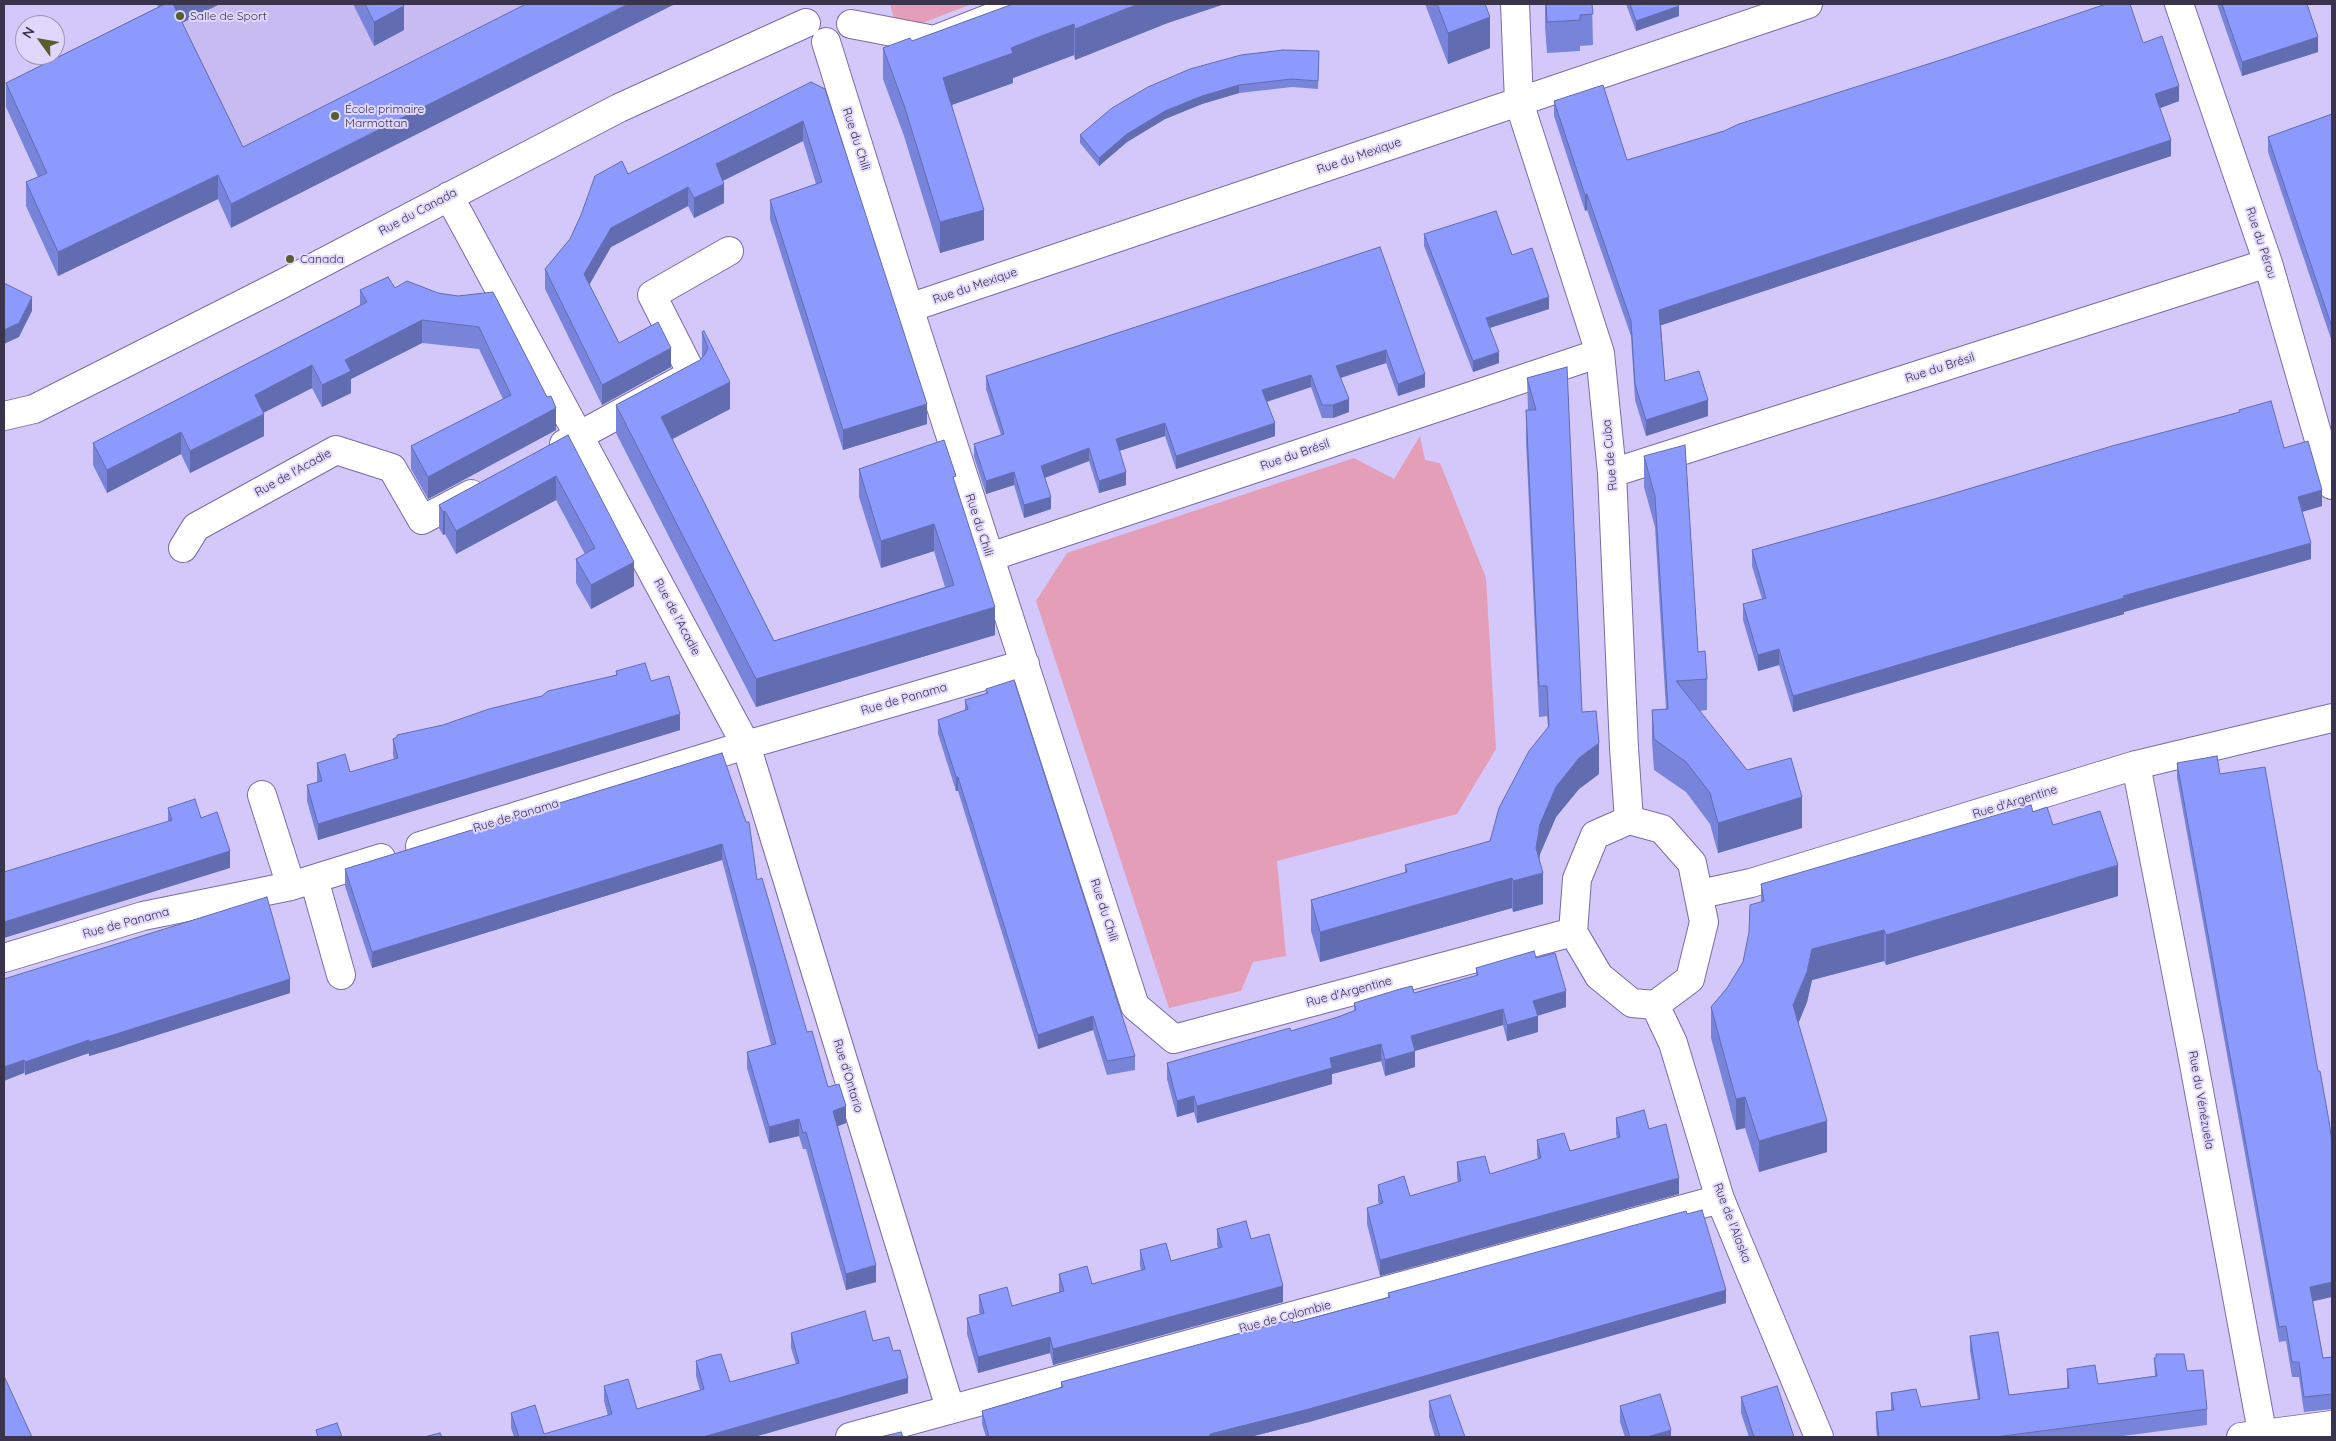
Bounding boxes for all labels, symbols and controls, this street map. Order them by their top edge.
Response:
place label: Salle de Sport [190,9,267,23]
marker: Salle de Sport [174,10,186,22]
north arrow [15,15,65,65]
text: N [18,23,38,42]
place label: École primaire Marmottan [345,102,424,130]
street label: Rue du Chili [839,106,873,172]
marker: École primaire Marmottan [329,110,341,122]
street label: Rue du Mexique [1315,135,1403,177]
street label: Rue du Canada [377,185,459,239]
street label: Rue du Pérou [2243,205,2279,281]
place label: Canada [300,252,344,266]
marker: Canada [284,253,296,265]
street label: Rue du Mexique [931,265,1019,307]
street label: Rue du Brésil [1903,350,1977,386]
street label: Rue de Cuba [1600,419,1620,491]
street label: Rue du Brésil [1258,436,1332,474]
street label: Rue de l'Acadie [252,446,334,500]
street label: Rue du Chili [962,492,996,558]
street label: Rue de l'Acadie [651,576,703,658]
street label: Rue de Panama [859,680,949,718]
street label: Rue d'Argentine [1971,782,2059,822]
street label: Rue de Panama [471,796,561,836]
street label: Rue du Chili [1087,877,1121,943]
street label: Rue de Panama [81,905,171,941]
street label: Rue d'Argentine [1305,974,1393,1010]
street label: Rue d'Ontario [830,1037,866,1115]
street label: Rue du Vénézuela [2185,1050,2217,1150]
street label: Rue de l'Alaska [1710,1181,1754,1265]
street label: Rue de Colombie [1237,1298,1333,1336]

